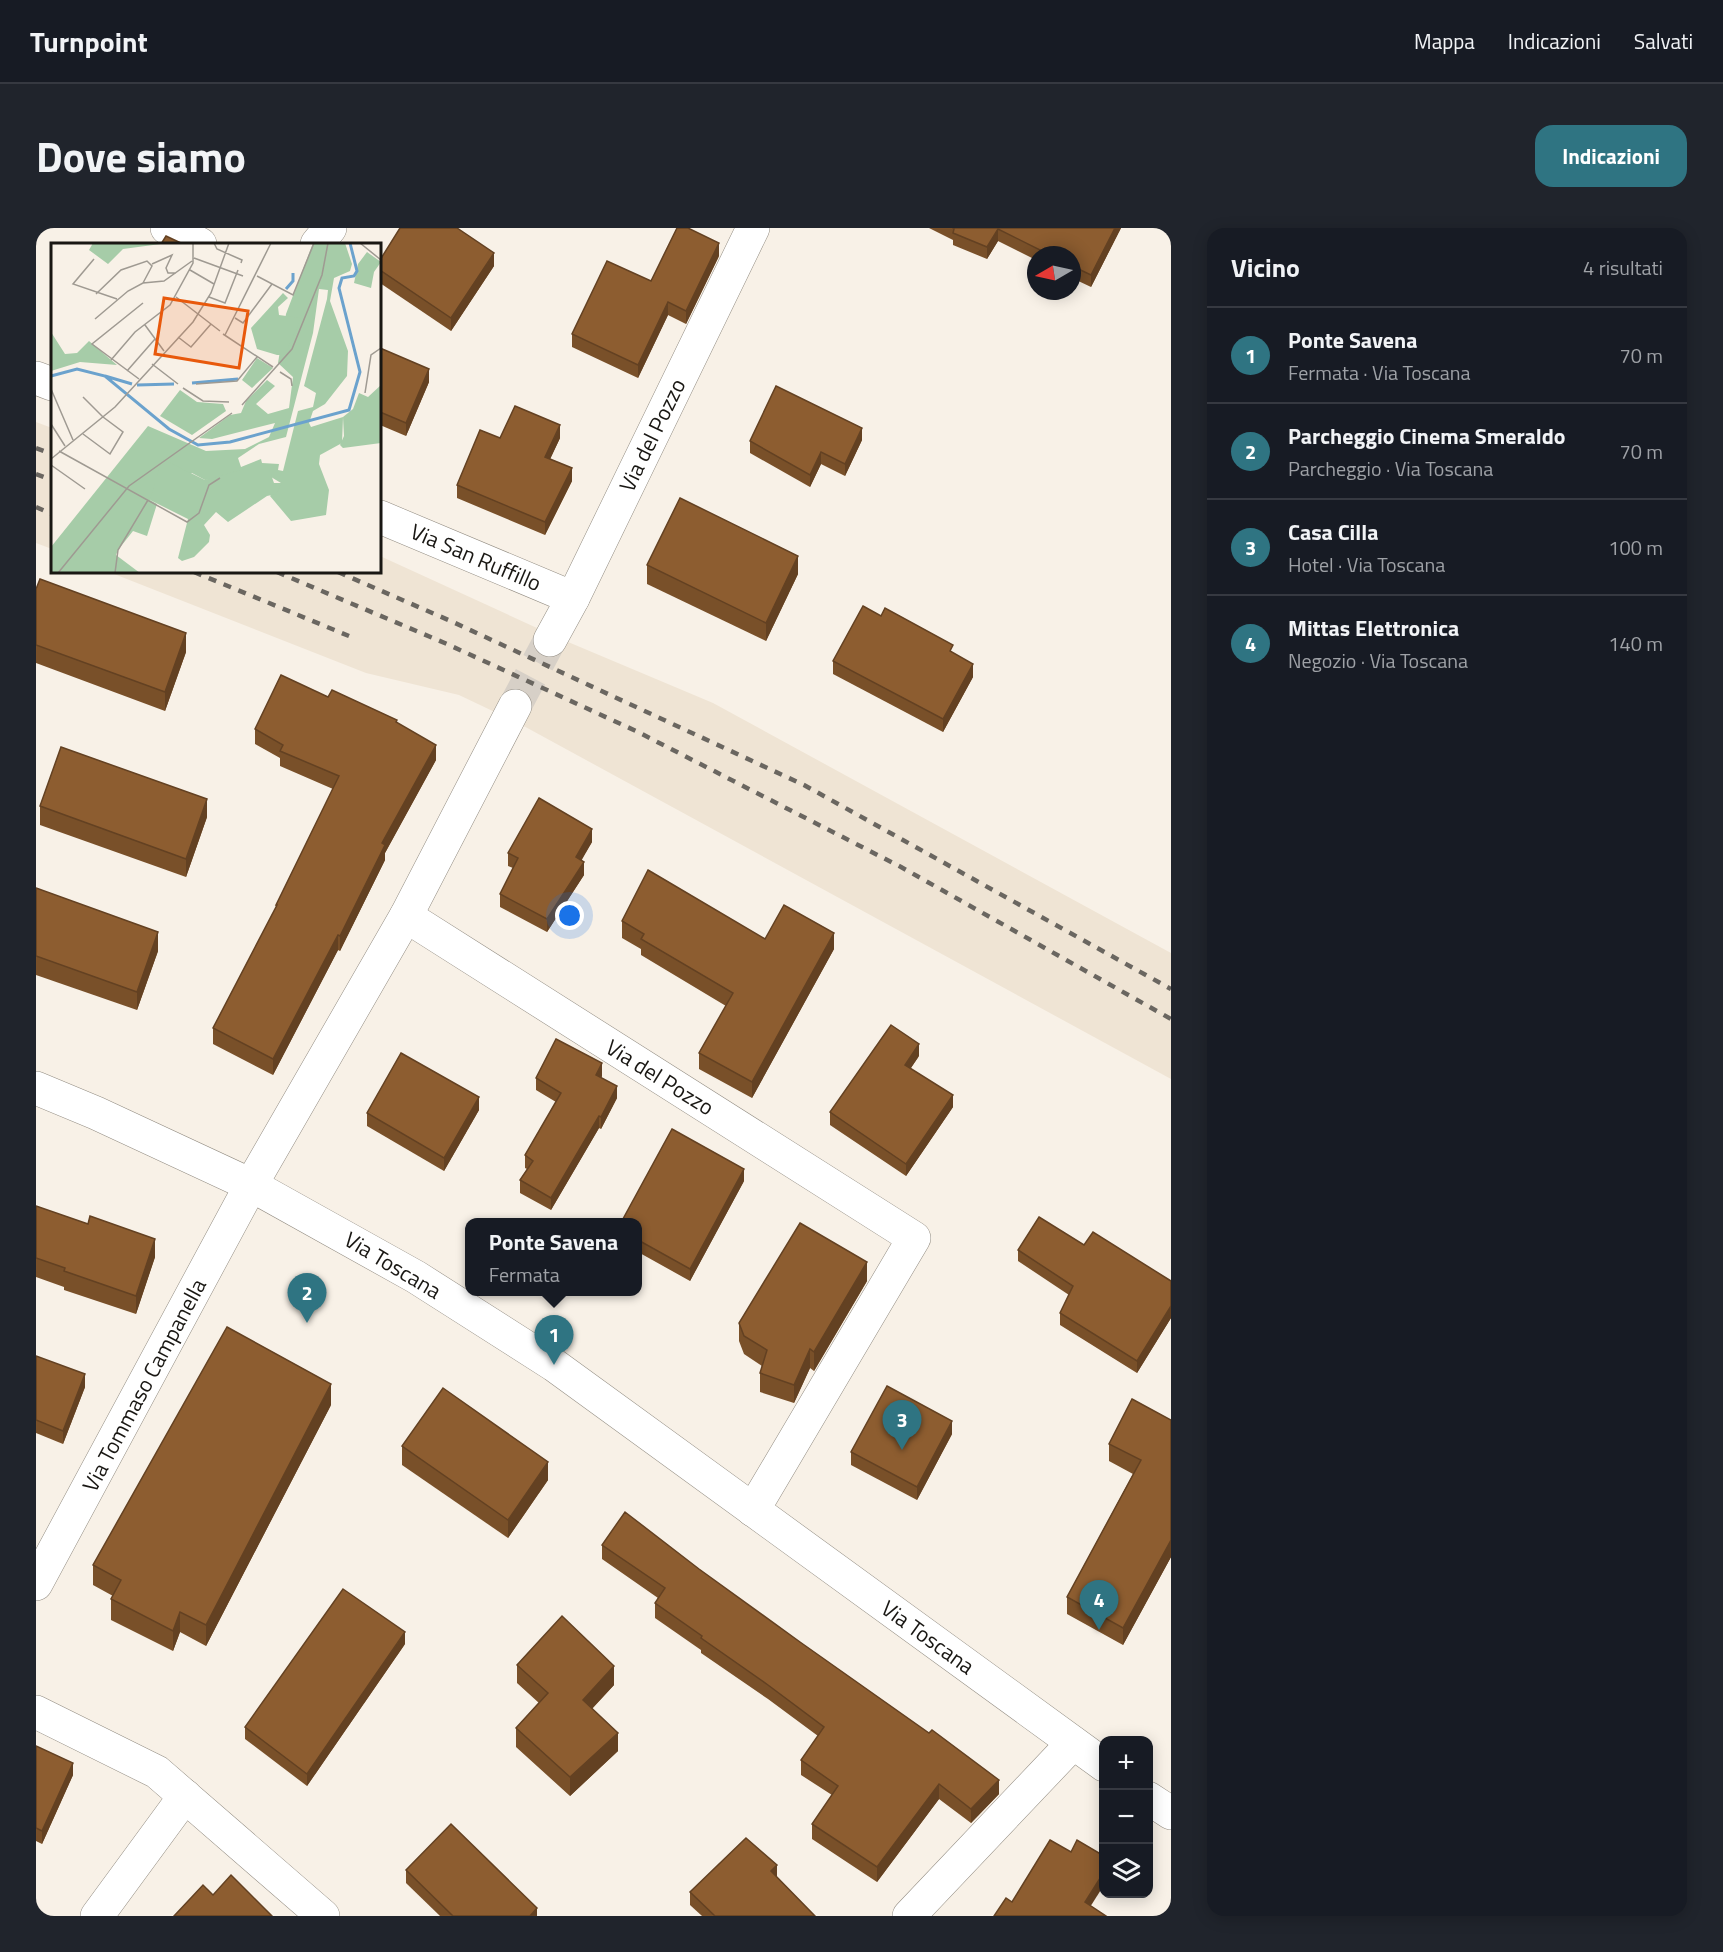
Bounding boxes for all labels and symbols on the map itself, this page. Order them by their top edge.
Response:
inset map [51,243,381,573]
north arrow [1027,246,1081,300]
street label: Via del Pozzo [610,373,694,497]
street label: Via San Ruffillo [405,514,547,600]
your location [555,901,584,930]
street label: Via del Pozzo [599,1030,721,1124]
street label: Via Toscana [338,1223,448,1307]
street label: Via Tommaso Campanella [73,1272,215,1498]
pin: 2 [288,1274,326,1323]
pin: 1 [534,1316,574,1365]
pin: 3 [882,1400,922,1450]
pin: 4 [1080,1580,1118,1630]
street label: Via Toscana [874,1591,982,1683]

